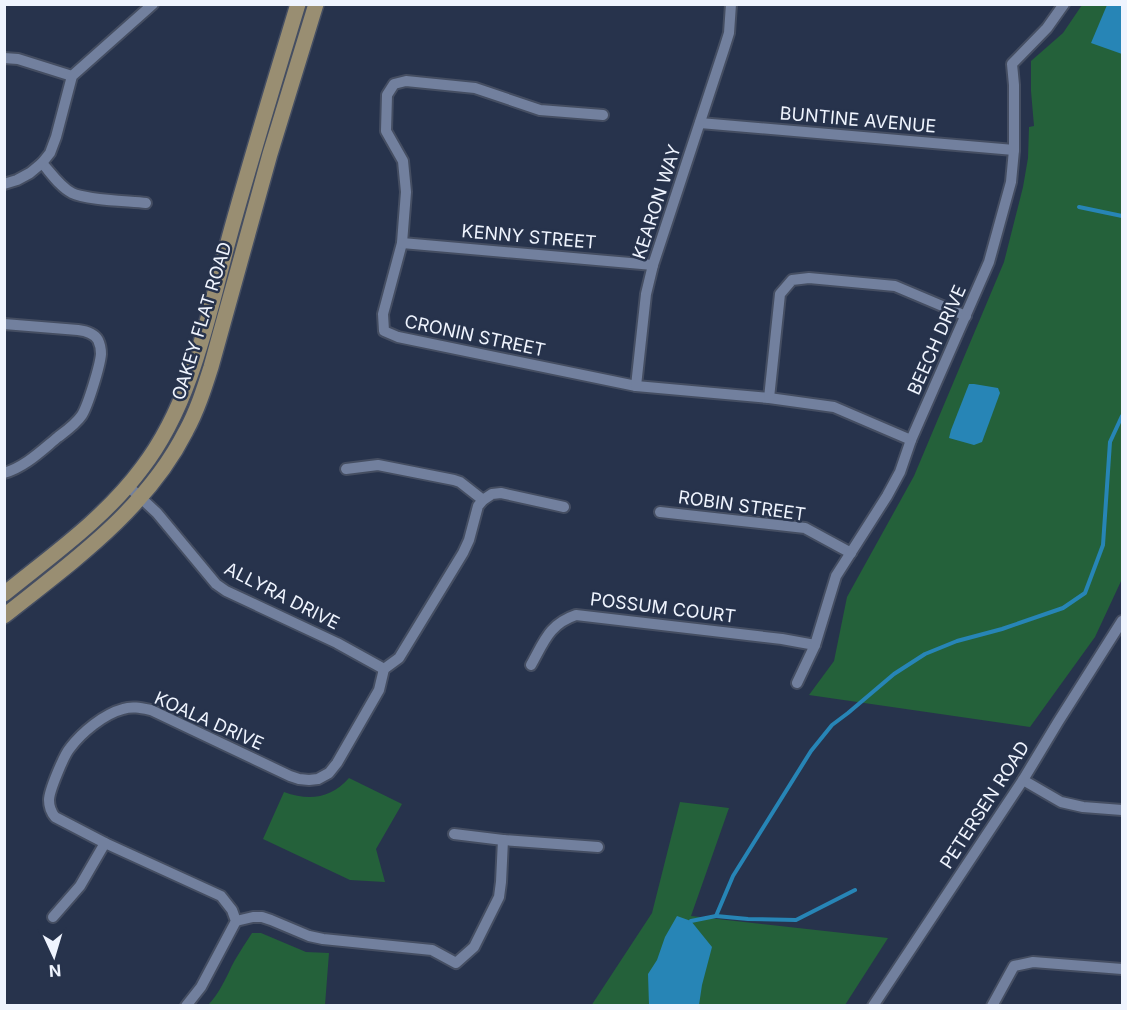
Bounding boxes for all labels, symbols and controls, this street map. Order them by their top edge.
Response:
street label: BUNTINE AVENUE [779,102,937,137]
street label: KEARON WAY [628,142,685,262]
street label: KENNY STREET [461,220,597,253]
street label: OAKEY FLAT ROAD [167,239,236,402]
street label: BEECH DRIVE [903,282,970,398]
street label: CRONIN STREET [403,310,547,361]
street label: ROBIN STREET [677,486,807,525]
street label: ALLYRA DRIVE [221,558,343,634]
street label: POSSUM COURT [589,588,737,627]
street label: KOALA DRIVE [151,687,267,754]
street label: PETERSEN ROAD [936,737,1034,872]
north arrow [24,926,84,986]
text: N [48,961,62,981]

